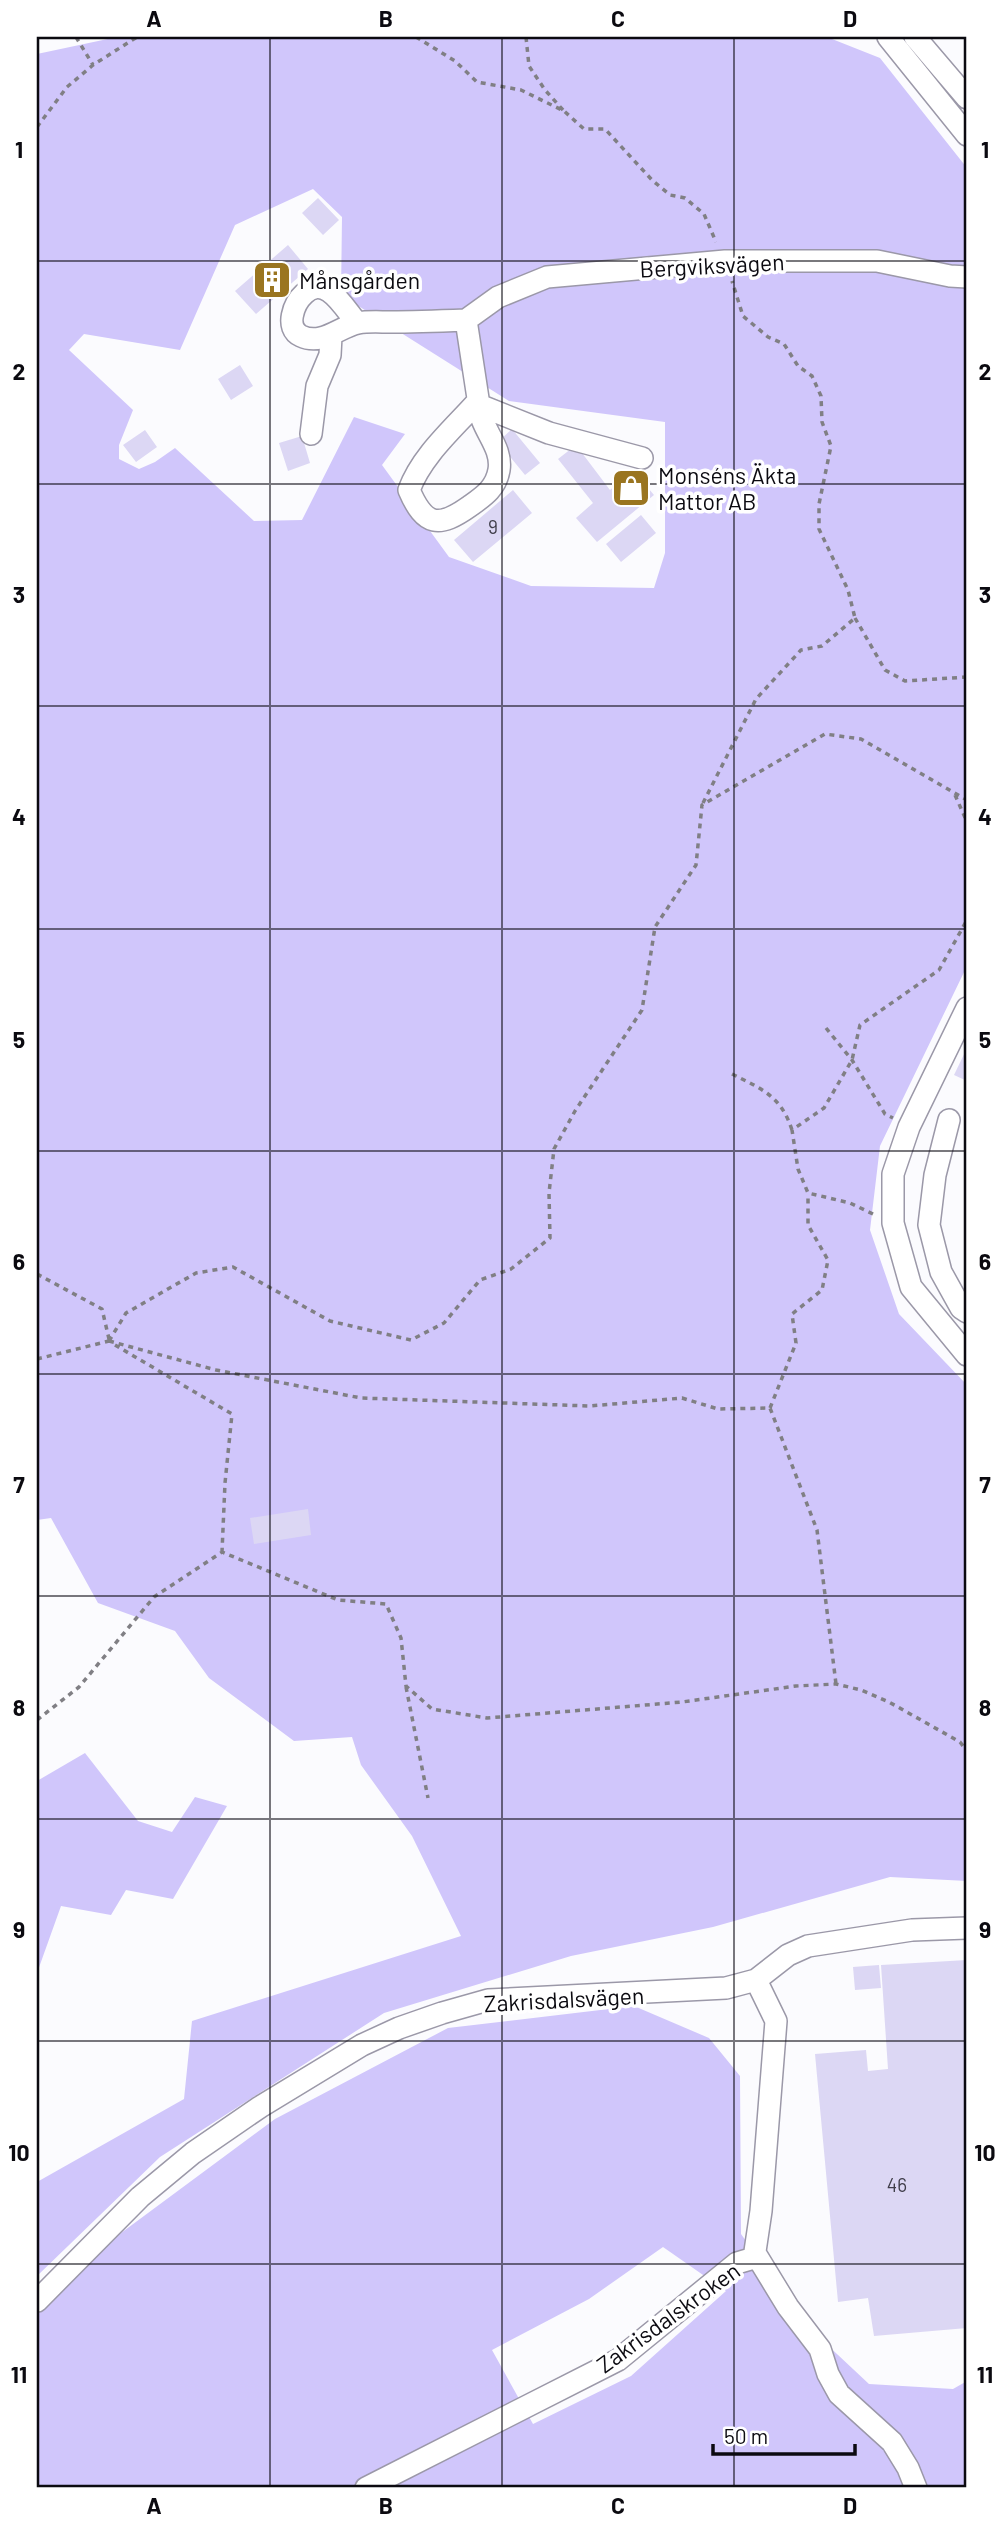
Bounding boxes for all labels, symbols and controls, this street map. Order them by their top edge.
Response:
text: A [146,4,162,32]
text: B [379,4,393,32]
text: C [611,4,625,32]
text: D [843,4,857,32]
text: 1 [15,135,23,163]
text: 1 [981,135,989,163]
street label: Bergviksvägen [639,247,785,283]
building icon: Månsgården [251,259,293,301]
place label: Månsgården [299,266,420,294]
text: 2 [13,357,25,385]
text: 2 [979,357,991,385]
place label: Monséns Äkta Mattor AB [658,461,796,515]
shop icon: Monséns Äkta Mattor AB [610,467,652,509]
house number: 9 [488,515,498,538]
text: 3 [13,580,25,608]
text: 3 [979,580,991,608]
text: 4 [12,802,26,830]
text: 4 [978,802,992,830]
text: 5 [13,1025,25,1053]
text: 5 [979,1025,991,1053]
text: 6 [13,1247,25,1275]
text: 6 [979,1247,991,1275]
text: 7 [13,1470,25,1498]
text: 7 [979,1470,991,1498]
text: 8 [13,1693,25,1721]
text: 8 [979,1693,991,1721]
text: 9 [13,1915,25,1943]
text: 9 [979,1915,991,1943]
street label: Zakrisdalsvägen [483,1981,645,2017]
text: 10 [8,2138,30,2166]
text: 10 [974,2138,996,2166]
house number: 46 [887,2173,907,2196]
street label: Zakrisdalskroken [591,2256,745,2378]
text: 11 [11,2360,27,2388]
text: 11 [977,2360,993,2388]
scale bar [713,2413,855,2457]
text: 50 m [724,2423,768,2448]
text: A [146,2491,162,2519]
text: B [379,2491,393,2519]
text: C [611,2491,625,2519]
text: D [843,2491,857,2519]

